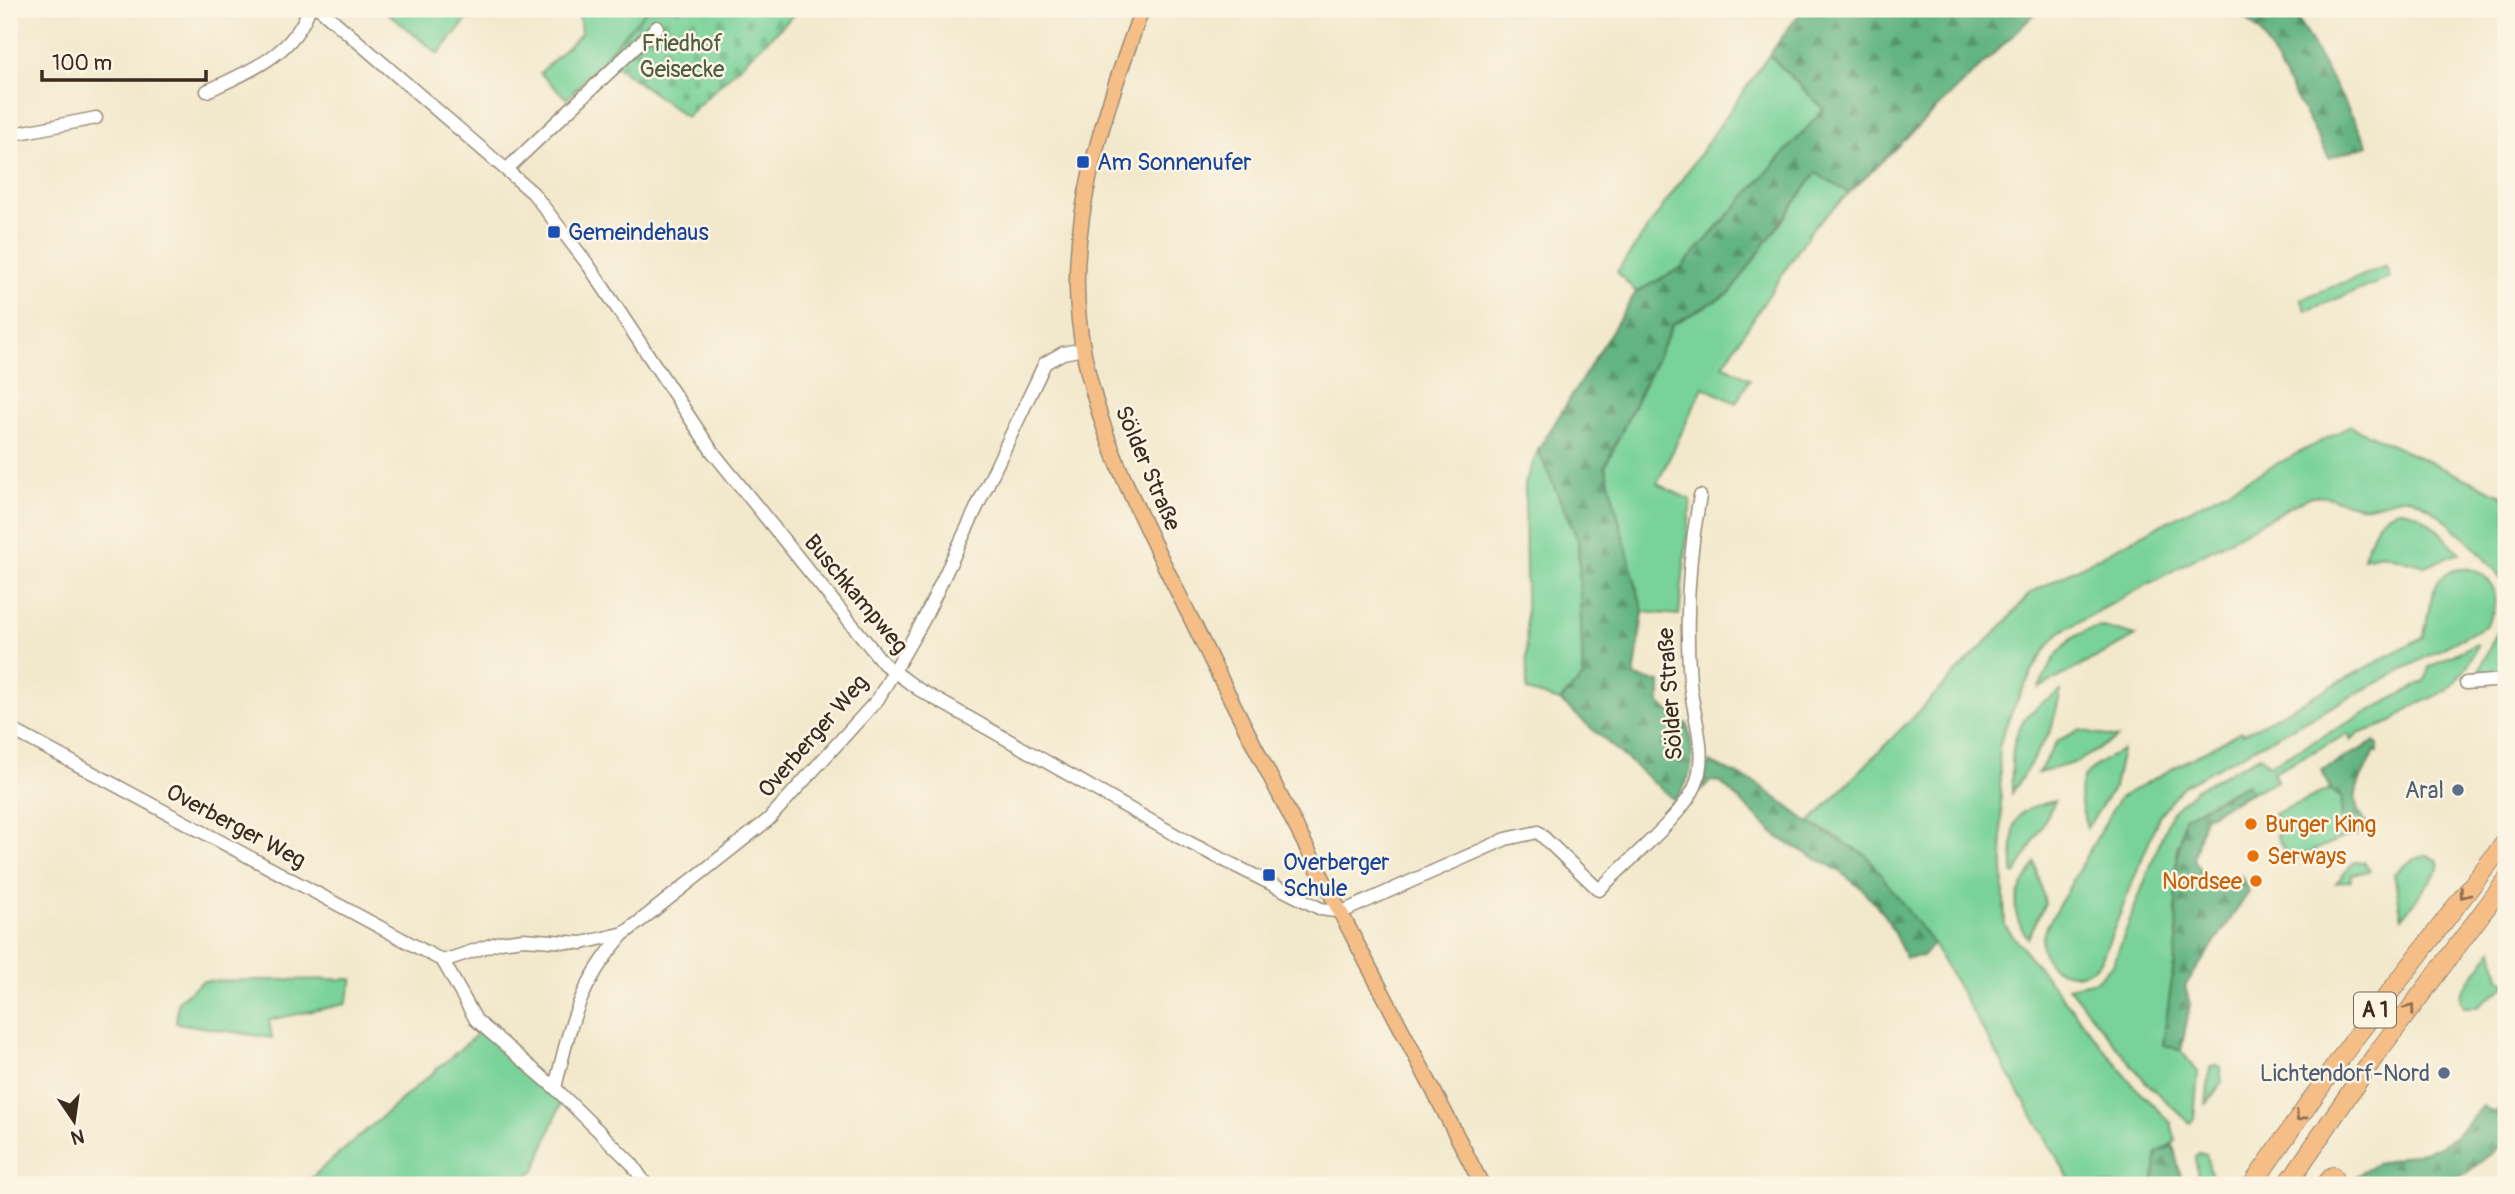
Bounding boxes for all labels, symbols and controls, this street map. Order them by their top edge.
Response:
park label: Friedhof Geisecke [640,29,725,84]
scale bar [42,38,206,82]
text: 100 m [52,50,112,77]
place label: Am Sonnenufer [1097,148,1251,177]
marker: Am Sonnenufer [1075,154,1091,170]
place label: Gemeindehaus [568,218,709,247]
marker: Gemeindehaus [546,224,562,240]
street label: Sölder Straße [1109,401,1188,535]
street label: Buschkampweg [798,528,914,660]
street label: Sölder Straße [1651,626,1689,761]
street label: Overberger Weg [752,668,874,804]
place label: Aral [2405,776,2444,805]
street label: Overberger Weg [161,777,311,875]
marker: Aral [2450,782,2466,798]
place label: Burger King [2265,810,2376,839]
marker: Burger King [2243,816,2259,832]
place label: Serways [2267,842,2346,871]
place label: Overberger Schule [1283,848,1389,903]
marker: Serways [2245,848,2261,864]
marker: Overberger Schule [1261,867,1277,883]
place label: Nordsee [2162,867,2243,896]
marker: Nordsee [2248,873,2264,889]
one-way arrow [2459,886,2472,899]
road number: A 1 [2354,992,2396,1028]
one-way arrow [2402,1004,2414,1017]
place label: Lichtendorf-Nord [2260,1059,2430,1088]
marker: Lichtendorf-Nord [2436,1065,2452,1081]
north arrow [38,1086,108,1156]
one-way arrow [2296,1109,2308,1122]
text: N [68,1123,87,1150]

